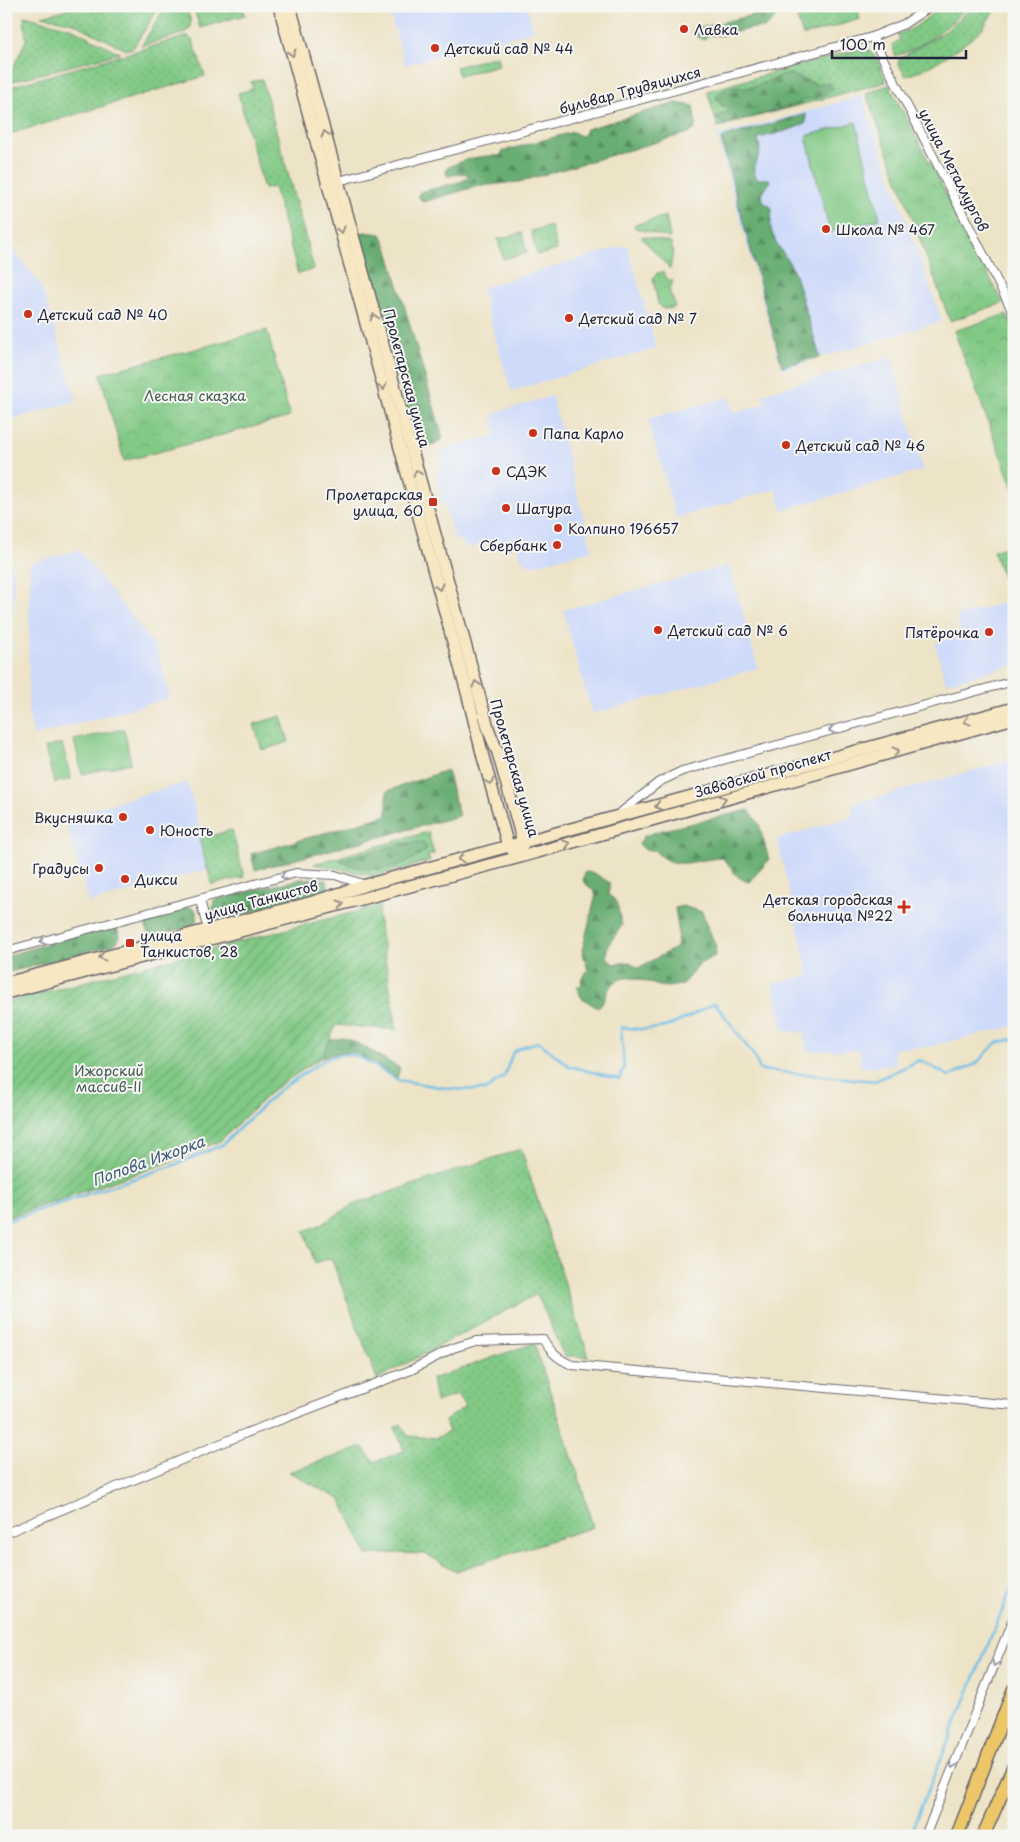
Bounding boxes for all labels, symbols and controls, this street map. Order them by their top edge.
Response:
place label: Лавка [694,19,739,40]
marker: Лавка [678,23,690,35]
scale bar [832,28,966,60]
text: 100 m [840,32,886,55]
place label: Детский сад № 44 [444,38,573,59]
marker: Детский сад № 44 [429,42,441,54]
one-way arrow [286,49,297,58]
street label: бульвар Трудящихся [557,61,703,119]
street label: улица Металлургов [914,105,994,235]
one-way arrow [320,130,330,139]
place label: Школа № 467 [836,219,935,240]
marker: Школа № 467 [820,223,832,235]
one-way arrow [335,226,345,234]
place label: Детский сад № 40 [37,304,167,325]
street label: Пролетарская улица [378,306,436,450]
marker: Детский сад № 40 [22,308,34,320]
place label: Детский сад № 7 [578,308,697,329]
marker: Детский сад № 7 [563,312,575,324]
one-way arrow [370,313,380,321]
one-way arrow [378,383,388,391]
park label: Лесная сказка [144,385,246,406]
place label: Папа Карло [543,423,624,444]
marker: Папа Карло [527,427,539,439]
place label: Детский сад № 46 [795,435,925,456]
marker: Детский сад № 46 [780,439,792,451]
place label: СДЭК [506,461,547,482]
marker: СДЭК [490,465,502,477]
one-way arrow [413,470,423,478]
place label: Пролетарская улица, 60 [326,484,423,521]
marker: Пролетарская улица, 60 [427,496,439,508]
place label: Шатура [516,498,572,519]
marker: Шатура [500,502,512,514]
place label: Колпино 196657 [568,518,679,539]
marker: Колпино 196657 [552,522,564,534]
place label: Сбербанк [479,535,548,556]
marker: Сбербанк [551,539,563,551]
one-way arrow [433,582,443,590]
place label: Детский сад № 6 [667,620,788,641]
place label: Пятёрочка [905,622,979,643]
marker: Детский сад № 6 [652,624,664,636]
marker: Пятёрочка [983,626,995,638]
one-way arrow [471,680,482,689]
street label: Пролетарская улица [485,696,545,840]
one-way arrow [962,715,971,726]
one-way arrow [828,725,836,735]
street label: Заводской проспект [692,743,834,803]
one-way arrow [892,746,900,756]
one-way arrow [484,778,494,786]
one-way arrow [719,794,728,805]
one-way arrow [655,801,663,811]
place label: Вкусняшка [34,807,113,828]
marker: Вкусняшка [117,811,129,823]
place label: Юность [160,820,213,841]
marker: Юность [144,824,156,836]
one-way arrow [562,839,570,849]
one-way arrow [457,853,466,864]
place label: Градусы [32,858,89,879]
marker: Градусы [93,862,105,874]
place label: Дикси [134,869,178,890]
one-way arrow [281,871,289,881]
marker: Дикси [119,873,131,885]
street label: улица Танкистов [202,875,320,925]
place label: Детская городская больница №22 [762,889,893,926]
one-way arrow [336,899,344,909]
marker: Детская городская больница №22 [897,900,911,914]
place label: улица Танкистов, 28 [140,925,238,962]
one-way arrow [39,936,47,946]
marker: улица Танкистов, 28 [124,937,136,949]
one-way arrow [98,951,106,962]
park label: Ижорский массив-II [74,1060,144,1097]
water label: Попова Ижорка [88,1129,208,1191]
one-way arrow [991,1658,1001,1666]
one-way arrow [949,1760,960,1769]

